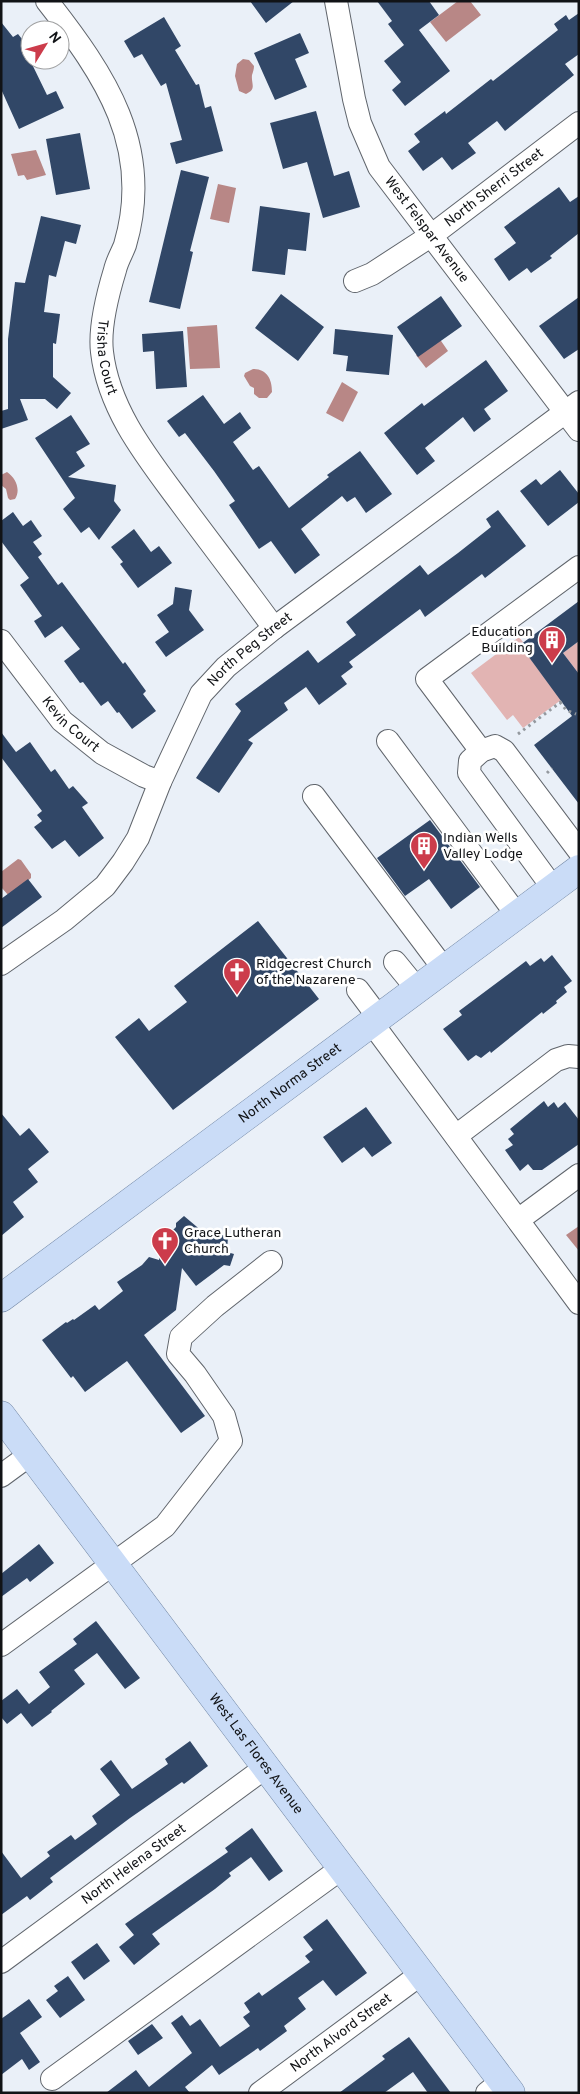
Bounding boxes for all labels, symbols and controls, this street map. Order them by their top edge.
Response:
north arrow [20,20,70,70]
text: N [44,29,64,47]
street label: North Sherri Street [441,145,547,231]
street label: West Felspar Avenue [381,173,472,286]
street label: Trisha Court [93,318,121,398]
street label: North Peg Street [204,609,296,690]
place label: Education Building [471,624,533,657]
building icon: Education Building [537,625,567,664]
street label: Kevin Court [38,693,103,756]
place label: Indian Wells Valley Lodge [443,830,523,863]
building icon: Indian Wells Valley Lodge [409,831,439,870]
place label: Ridgecrest Church of the Nazarene [256,956,372,989]
church icon: Ridgecrest Church of the Nazarene [222,957,252,996]
street label: North Norma Street [235,1040,345,1127]
place label: Grace Lutheran Church [184,1225,281,1258]
church icon: Grace Lutheran Church [150,1226,180,1265]
street label: West Las Flores Avenue [205,1690,307,1818]
street label: North Helena Street [78,1820,189,1908]
street label: North Alvord Street [287,1990,395,2076]

